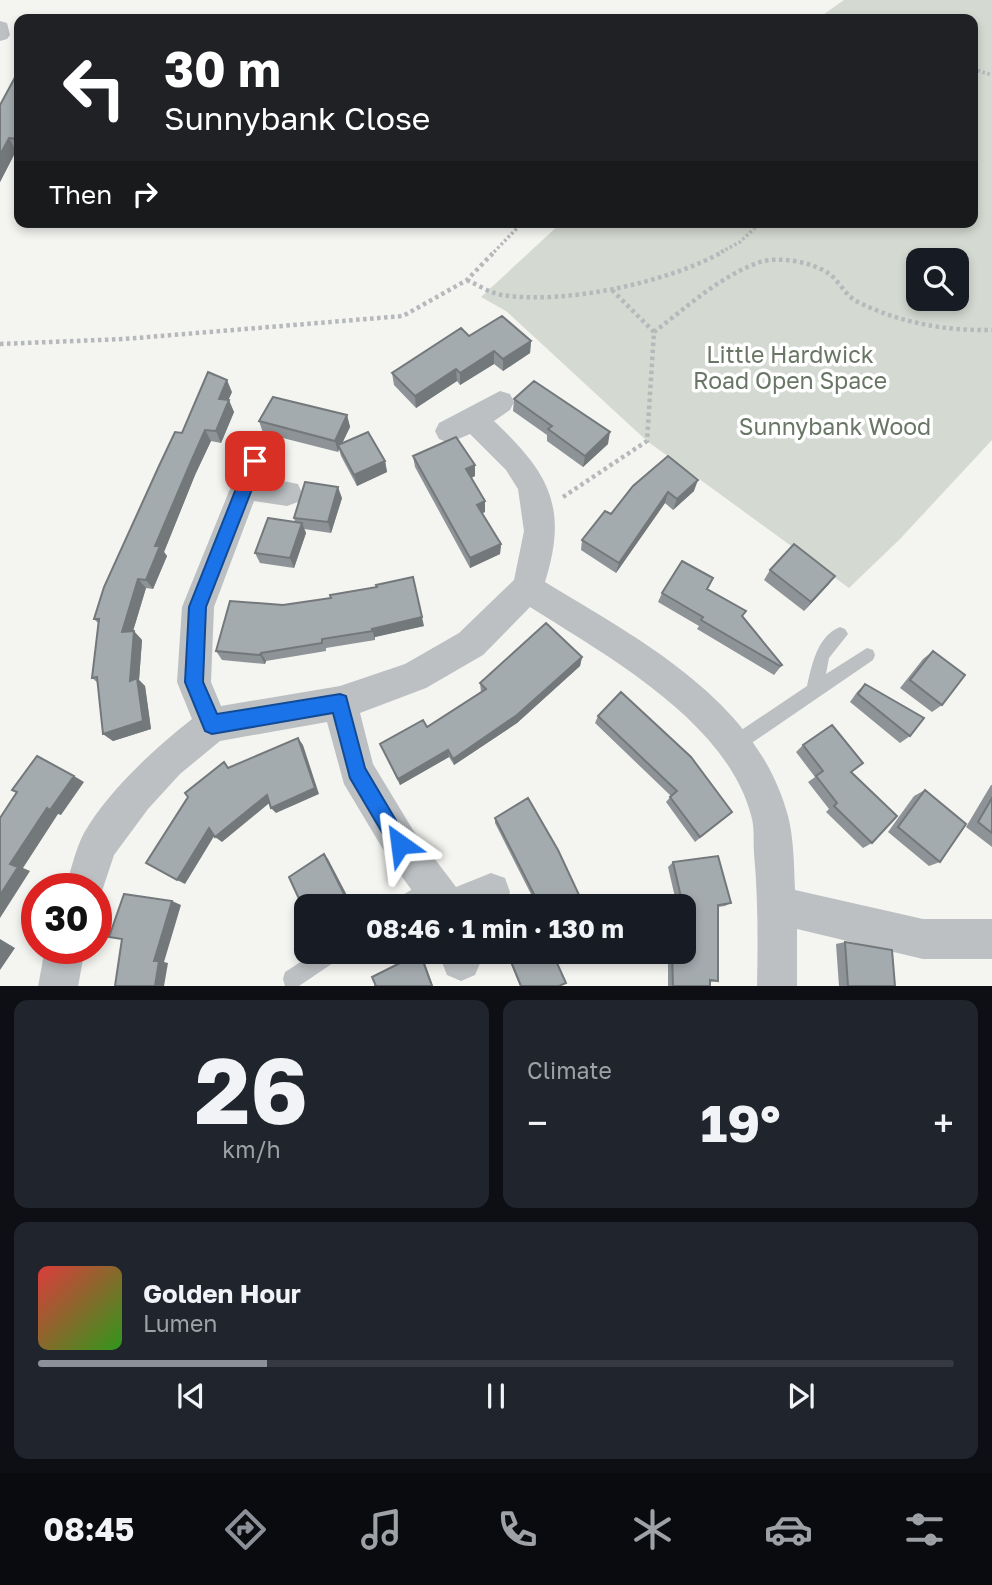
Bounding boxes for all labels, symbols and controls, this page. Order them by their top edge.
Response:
text: 30 m [164,39,281,98]
icon: left [49,42,140,133]
text: Sunnybank Close [164,99,430,137]
icon: right [126,175,164,213]
text: Then [49,179,112,210]
map controls [906,248,969,311]
button: search [906,248,969,311]
park label: Little Hardwick Road Open Space [693,340,887,394]
park label: Sunnybank Wood [739,412,931,440]
pin [225,431,285,491]
icon: arrive [236,442,274,480]
position arrow [363,807,437,881]
speed limit sign: 30 [21,873,112,964]
text: 08:46 · 1 min · 130 m [366,913,624,944]
text: 26 [195,1035,308,1144]
text: Climate [527,1056,612,1084]
text: 19° [700,1091,781,1153]
text: − [527,1100,548,1145]
text: + [933,1100,954,1145]
text: km/h [222,1135,281,1163]
text: Golden Hour [143,1278,301,1309]
text: Lumen [143,1309,217,1337]
icon: previous [172,1377,210,1415]
icon: pause [477,1377,515,1415]
icon: next [782,1377,820,1415]
icon: directions [221,1505,270,1554]
icon: music [357,1505,406,1554]
icon: phone [493,1505,542,1554]
icon: climate [628,1505,677,1554]
icon: car [764,1505,813,1554]
icon: filters [900,1505,949,1554]
text: 08:45 [43,1510,134,1548]

